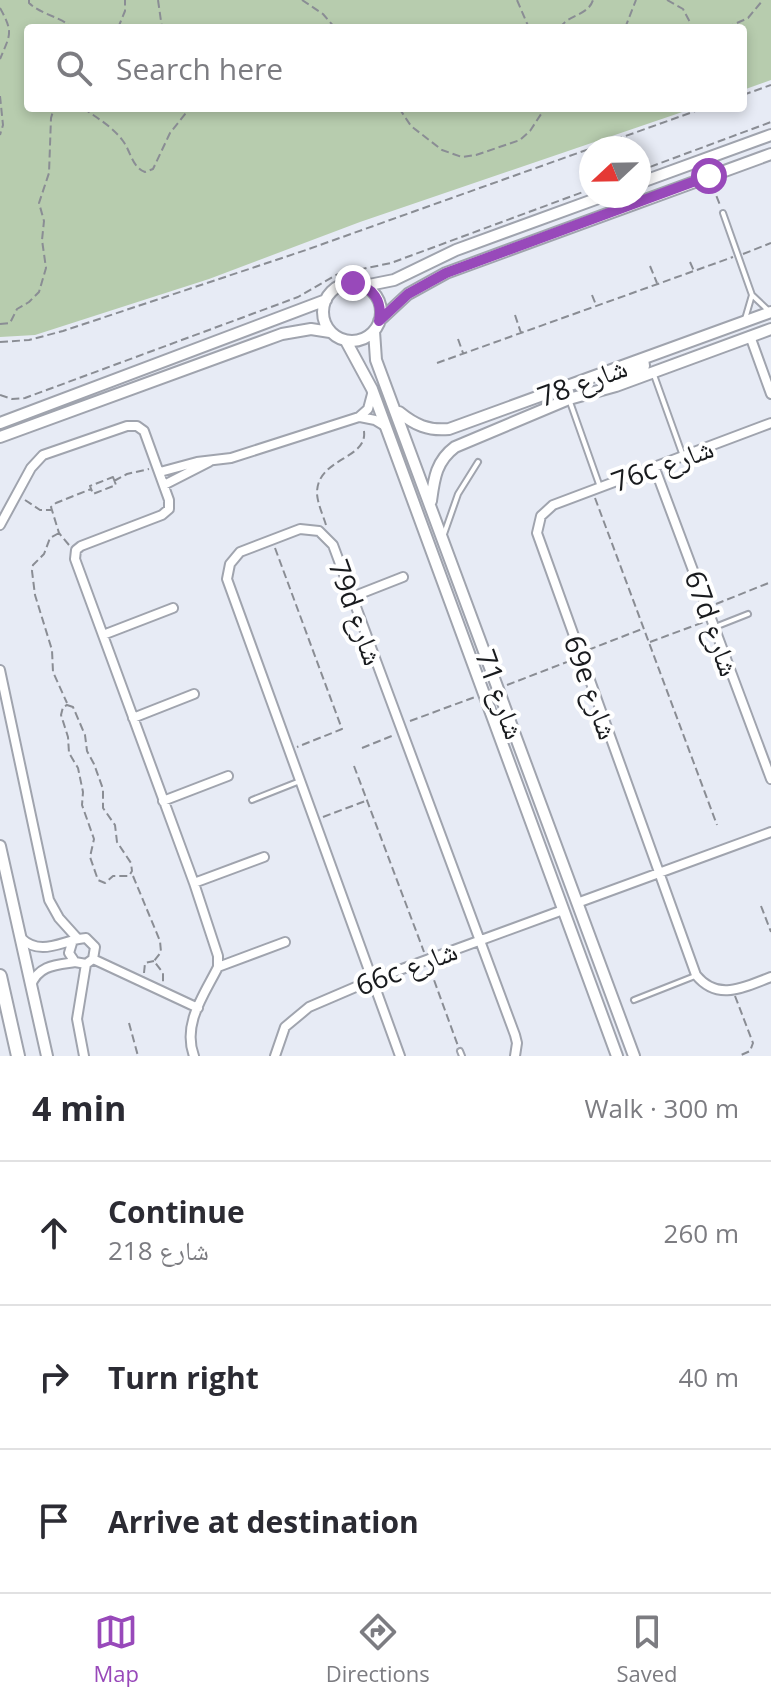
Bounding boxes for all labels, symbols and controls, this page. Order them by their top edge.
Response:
search box [24,24,747,112]
icon: search [52,46,96,90]
text: Search here [116,48,283,89]
north arrow [579,136,651,208]
route start [691,158,727,194]
route end [335,265,371,301]
street label: شارع 78 [532,347,632,415]
street label: 76c شارع [606,428,718,500]
street label: 79d شارع [320,554,394,670]
street label: 67d شارع [676,565,750,681]
street label: 69e شارع [556,630,628,744]
street label: شارع 71 [467,644,535,744]
street label: 66c شارع [350,930,462,1004]
text: 4 min [32,1085,126,1131]
text: Walk · 300 m [585,1090,739,1126]
text: Continue [108,1191,245,1232]
icon: ahead [32,1211,76,1255]
text: 260 m [664,1215,739,1251]
text: شارع 218 [108,1232,209,1268]
icon: right [32,1355,76,1399]
text: Turn right [108,1357,259,1398]
text: 40 m [678,1359,739,1395]
icon: arrive [32,1499,76,1543]
text: Arrive at destination [108,1501,419,1542]
tab: Map [93,1610,139,1688]
tab: Directions [326,1610,430,1688]
tab: Saved [616,1610,678,1688]

